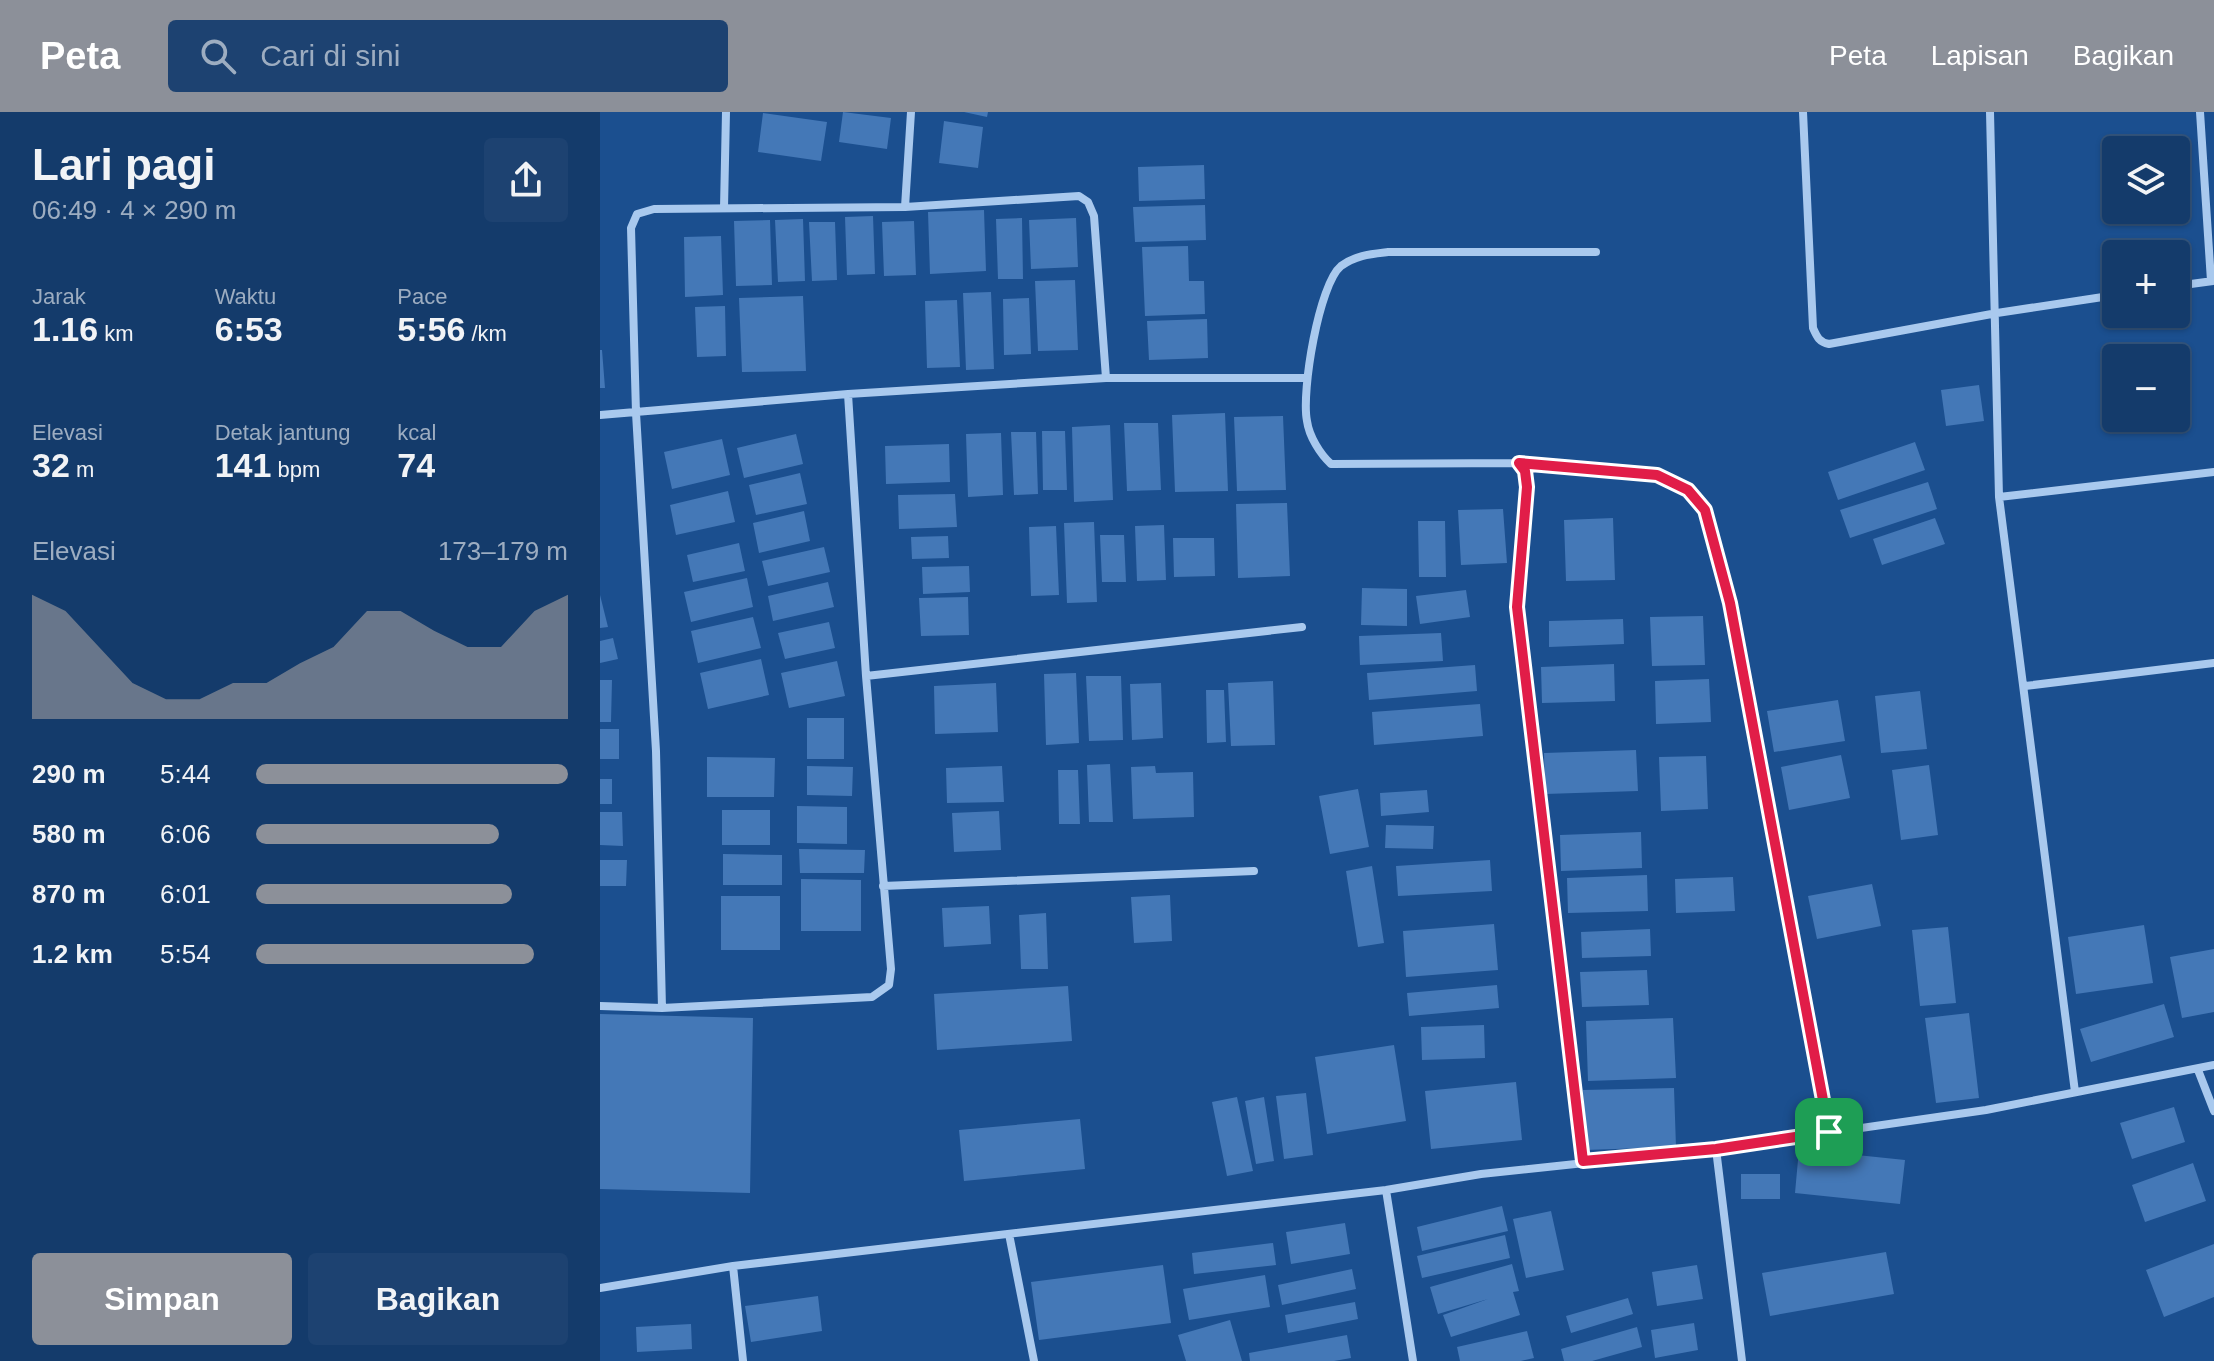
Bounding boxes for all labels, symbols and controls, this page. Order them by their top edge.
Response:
search box [168,20,728,92]
icon: search [196,34,240,78]
text: Peta [40,35,120,77]
text: Cari di sini [260,39,400,72]
text: Peta [1829,40,1887,71]
text: Lapisan [1931,40,2029,71]
text: Bagikan [2073,40,2174,71]
map controls [2102,136,2190,432]
button: layers [2102,136,2190,224]
button: share [484,138,568,222]
text: Lari pagi [32,140,215,189]
text: 06:49 · 4 × 290 m [32,195,237,225]
button: + [2102,240,2190,328]
text: Jarak [32,284,86,309]
text: Waktu [215,284,276,309]
text: Pace [397,284,447,309]
text: 1.16 [32,310,98,348]
text: 6:53 [215,310,283,348]
text: 5:56 [397,310,465,348]
text: km [98,321,134,346]
text: /km [465,321,507,346]
button: − [2102,344,2190,432]
text: Elevasi [32,420,103,445]
text: Detak jantung [215,420,350,445]
text: kcal [397,420,436,445]
text: 32 [32,446,70,484]
text: 141 [215,446,271,484]
text: 74 [397,446,435,484]
text: m [70,457,94,482]
text: bpm [271,457,320,482]
text: Elevasi [32,536,116,566]
text: 173–179 m [438,536,568,566]
text: 290 m [32,759,106,789]
text: 5:44 [160,759,211,789]
text: 580 m [32,819,106,849]
text: 6:06 [160,819,211,849]
text: 870 m [32,879,106,909]
text: 6:01 [160,879,211,909]
text: 1.2 km [32,939,113,969]
text: 5:54 [160,939,211,969]
pin [1795,1098,1863,1166]
icon: arrive [1807,1110,1851,1154]
button: Simpan [32,1253,292,1345]
button: Bagikan [308,1253,568,1345]

